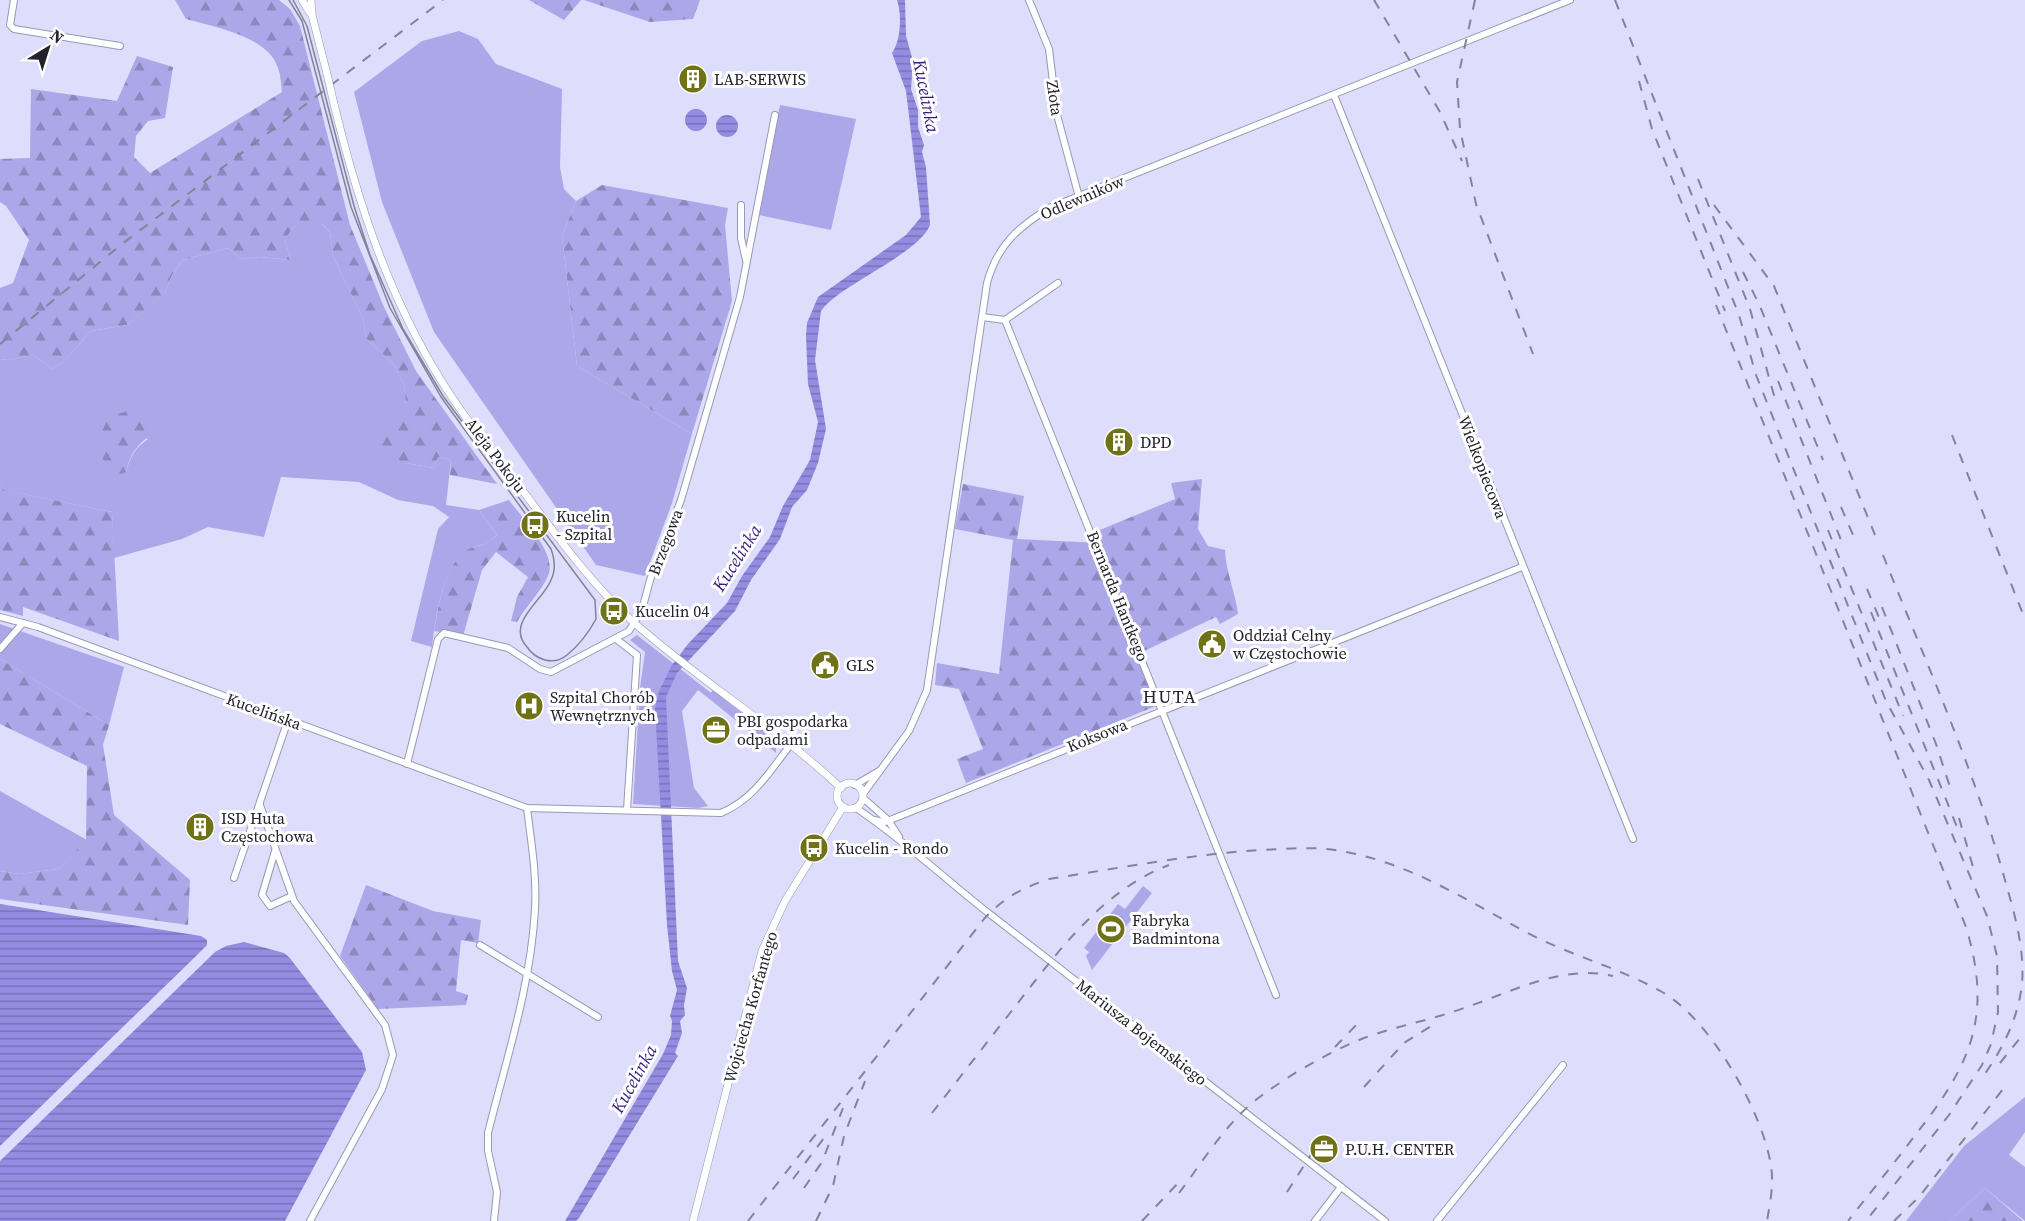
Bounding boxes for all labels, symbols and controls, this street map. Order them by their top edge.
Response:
north arrow [18,18,78,78]
text: N [46,24,69,49]
water label: Kucelinka [907,56,946,136]
building icon: LAB-SERWIS [677,63,709,95]
place label: LAB-SERWIS [714,68,806,90]
street label: Złota [1042,79,1068,118]
street label: Odlewników [1037,169,1128,225]
street label: Wielkopiecowa [1453,412,1513,522]
street label: Aleja Pokoju [461,413,531,497]
building icon: DPD [1103,426,1135,458]
place label: DPD [1140,431,1172,453]
place label: Kucelin - Szpital [556,505,612,545]
street label: Brzegowa [642,505,688,578]
bus stop icon: Kucelin - Szpital [519,509,551,541]
water label: Kucelinka [706,519,767,597]
street label: Bernarda Hantkego [1082,528,1154,665]
bus stop icon: Kucelin 04 [598,595,630,627]
place label: Kucelin 04 [635,600,709,622]
place label: Oddział Celny w Częstochowie [1233,624,1347,664]
public building icon: Oddział Celny w Częstochowie [1196,628,1228,660]
public building icon: GLS [809,649,841,681]
place label: GLS [846,654,874,676]
district label: HUTA [1143,684,1197,709]
place label: Szpital Chorób Wewnętrznych [550,686,656,726]
street label: Kucelińska [223,687,305,735]
hospital icon: Szpital Chorób Wewnętrznych [513,690,545,722]
place label: PBI gospodarka odpadami [737,710,849,750]
street label: Koksowa [1063,713,1131,757]
office icon: PBI gospodarka odpadami [700,714,732,746]
place label: ISD Huta Częstochowa [221,807,314,847]
building icon: ISD Huta Częstochowa [184,811,216,843]
bus stop icon: Kucelin - Rondo [798,832,830,864]
place label: Kucelin - Rondo [835,837,949,859]
place label: Fabryka Badmintona [1132,909,1221,949]
sports icon: Fabryka Badmintona [1095,913,1127,945]
street label: Wojciecha Korfantego [718,928,782,1085]
street label: Mariusza Bojemskiego [1072,974,1212,1090]
water label: Kucelinka [604,1040,663,1118]
office icon: P.U.H. CENTER [1308,1133,1340,1165]
place label: P.U.H. CENTER [1345,1138,1455,1160]

